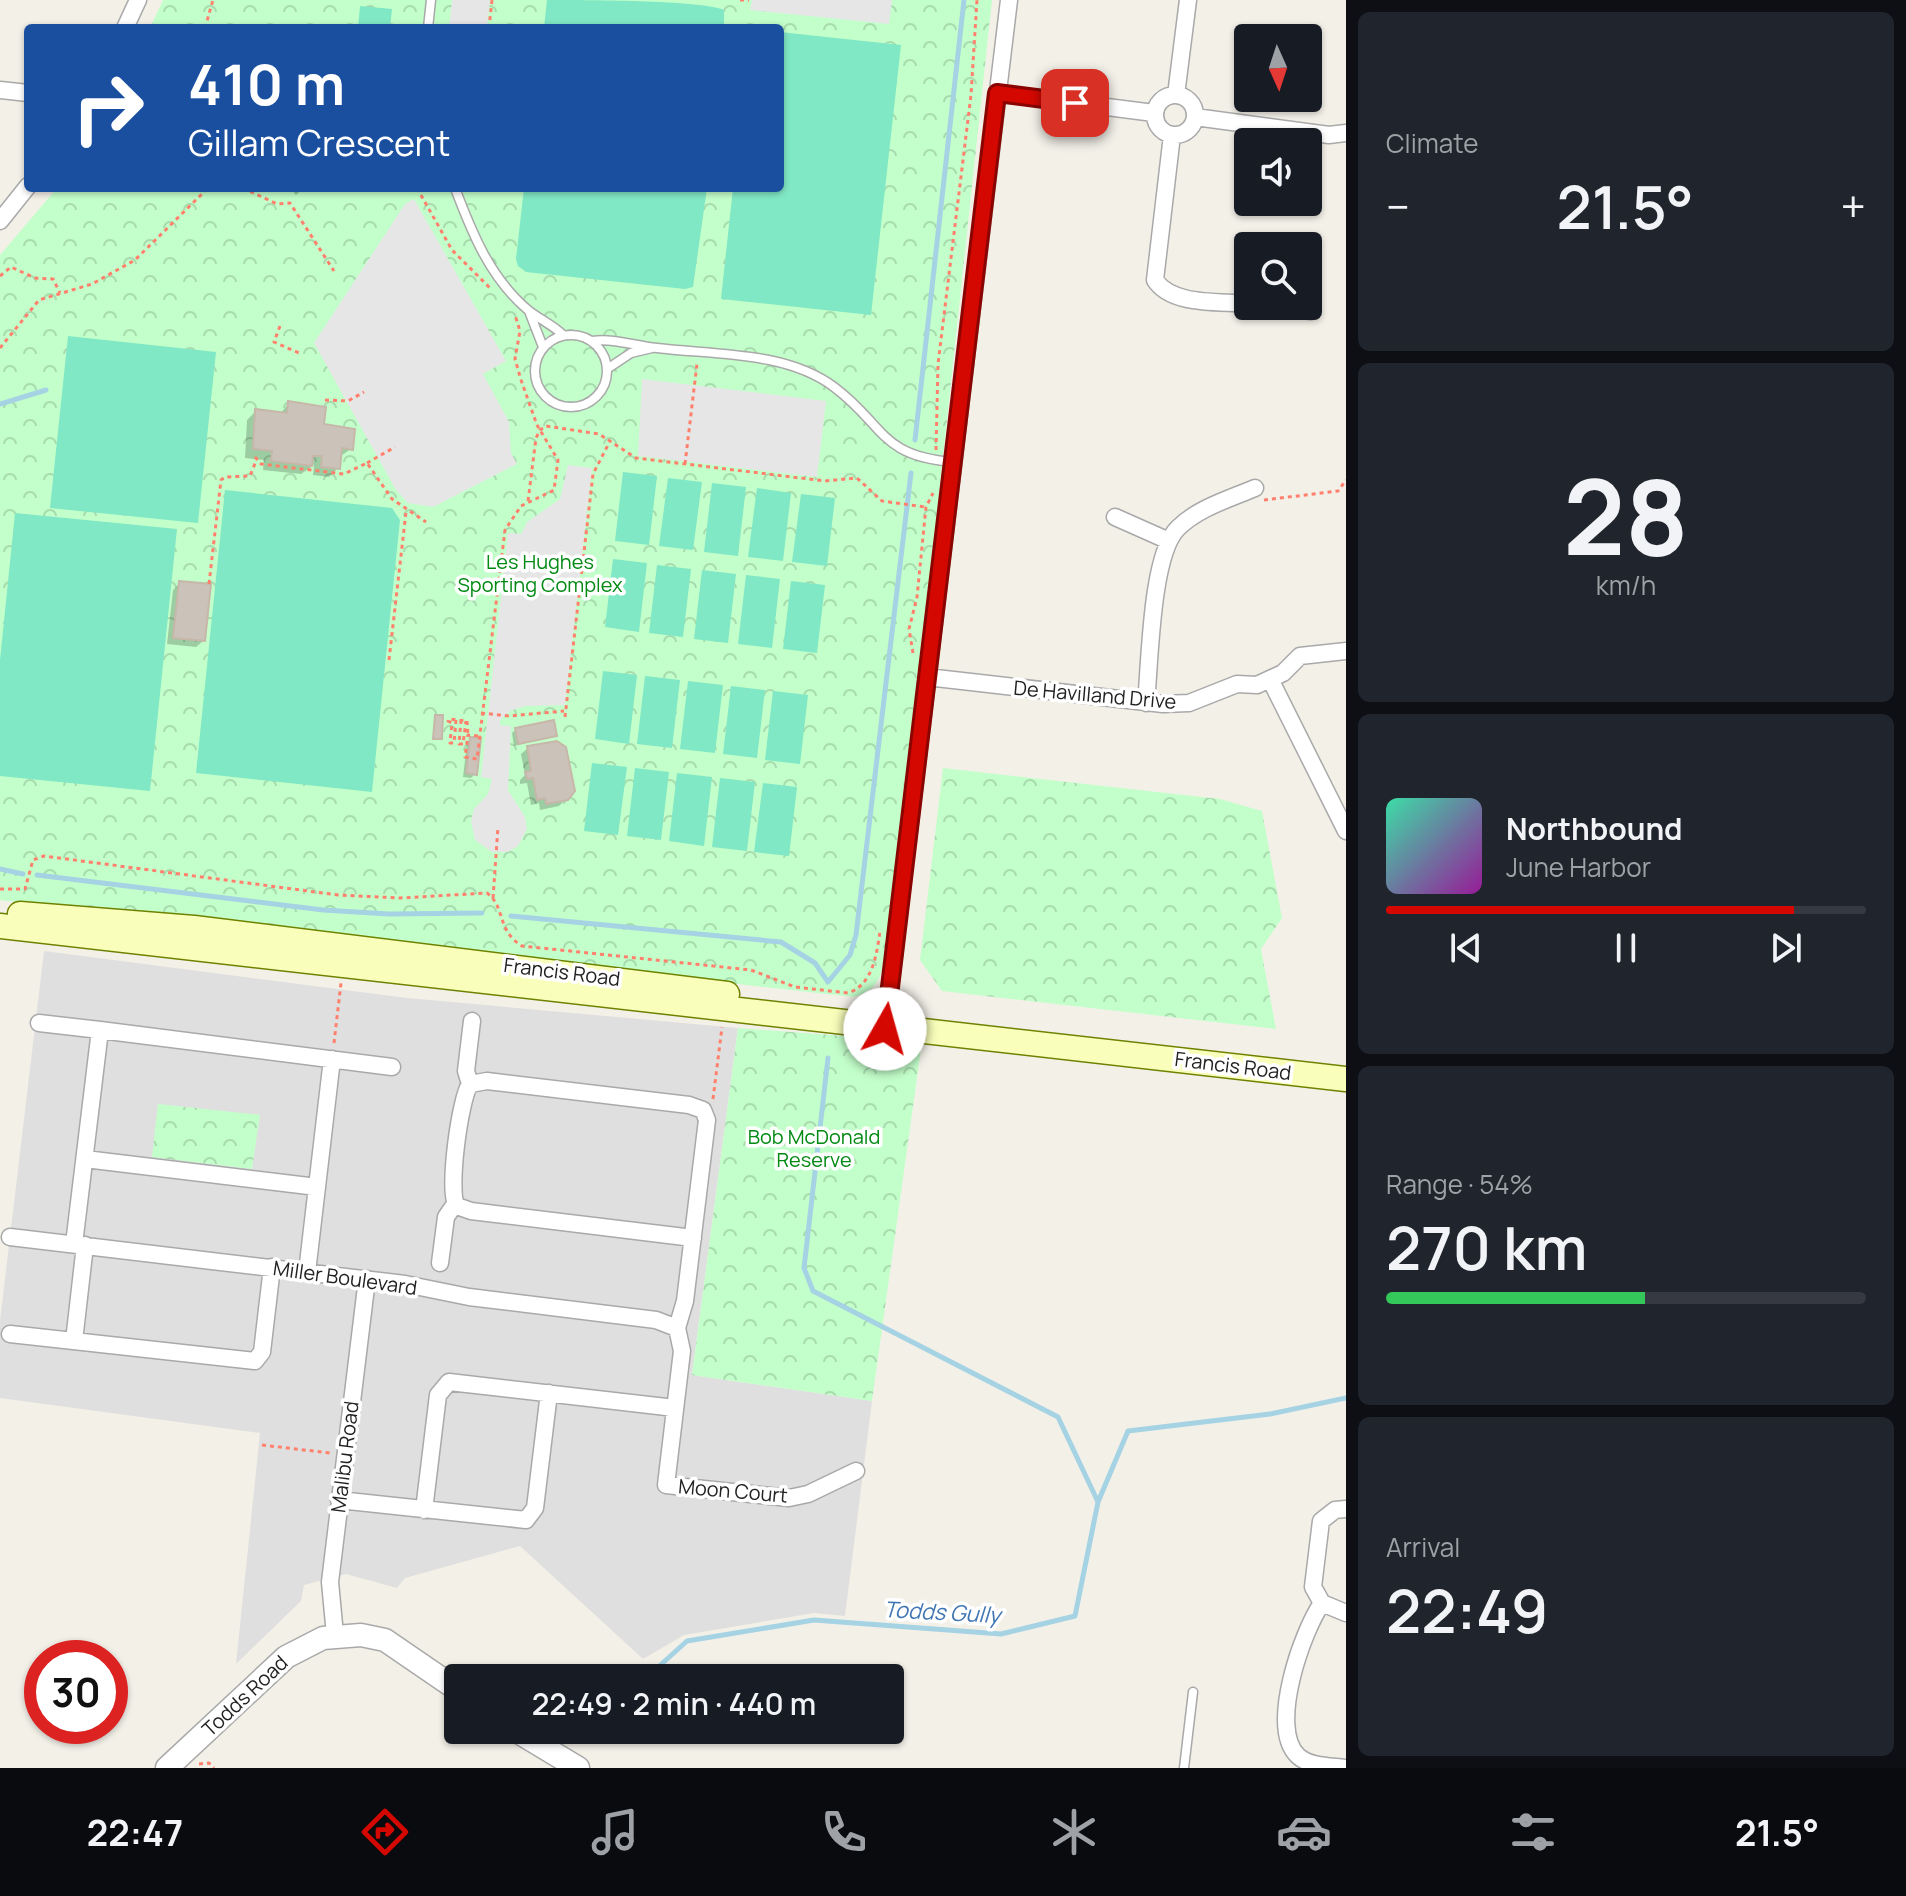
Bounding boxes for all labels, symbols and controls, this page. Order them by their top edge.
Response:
north arrow [1234,24,1322,112]
map controls [1234,24,1322,320]
text: 410 m [188,45,345,122]
icon: right [56,56,160,160]
pin [1041,69,1109,137]
icon: arrive [1053,81,1097,125]
text: Gillam Crescent [188,118,450,167]
text: Climate [1386,125,1478,161]
button: sound [1234,128,1322,216]
text: 21.5° [1557,165,1694,247]
text: − [1386,176,1410,236]
text: + [1841,176,1866,236]
button: search [1234,232,1322,320]
text: 28 [1563,444,1689,586]
park label: Les Hughes Sporting Complex [457,548,623,598]
text: km/h [1596,567,1656,603]
street label: De Havilland Drive [1013,674,1178,715]
text: Northbound [1506,808,1683,849]
text: June Harbor [1506,849,1651,885]
icon: previous [1444,926,1488,970]
icon: pause [1604,926,1648,970]
icon: next [1764,926,1808,970]
street label: Francis Road [502,951,622,992]
position arrow [843,987,927,1071]
street label: Francis Road [1173,1045,1293,1086]
park label: Bob McDonald Reserve [748,1123,880,1173]
text: Range · 54% [1386,1166,1533,1202]
text: 270 km [1386,1206,1587,1288]
street label: Miller Boulevard [271,1254,419,1301]
street label: Malibu Road [324,1400,365,1514]
street label: Moon Court [677,1472,789,1509]
text: Arrival [1386,1529,1460,1565]
text: 22:49 [1386,1569,1548,1651]
water label: Todds Gully [883,1594,1005,1630]
speed limit sign: 30 [24,1640,128,1744]
street label: Todds Road [196,1649,293,1742]
text: 22:49 · 2 min · 440 m [532,1683,816,1724]
icon: directions [357,1804,413,1860]
icon: music [587,1804,643,1860]
icon: phone [816,1804,872,1860]
icon: climate [1046,1804,1102,1860]
icon: car [1276,1804,1332,1860]
icon: filters [1505,1804,1561,1860]
text: 22:47 [87,1808,183,1857]
text: 21.5° [1735,1808,1819,1857]

